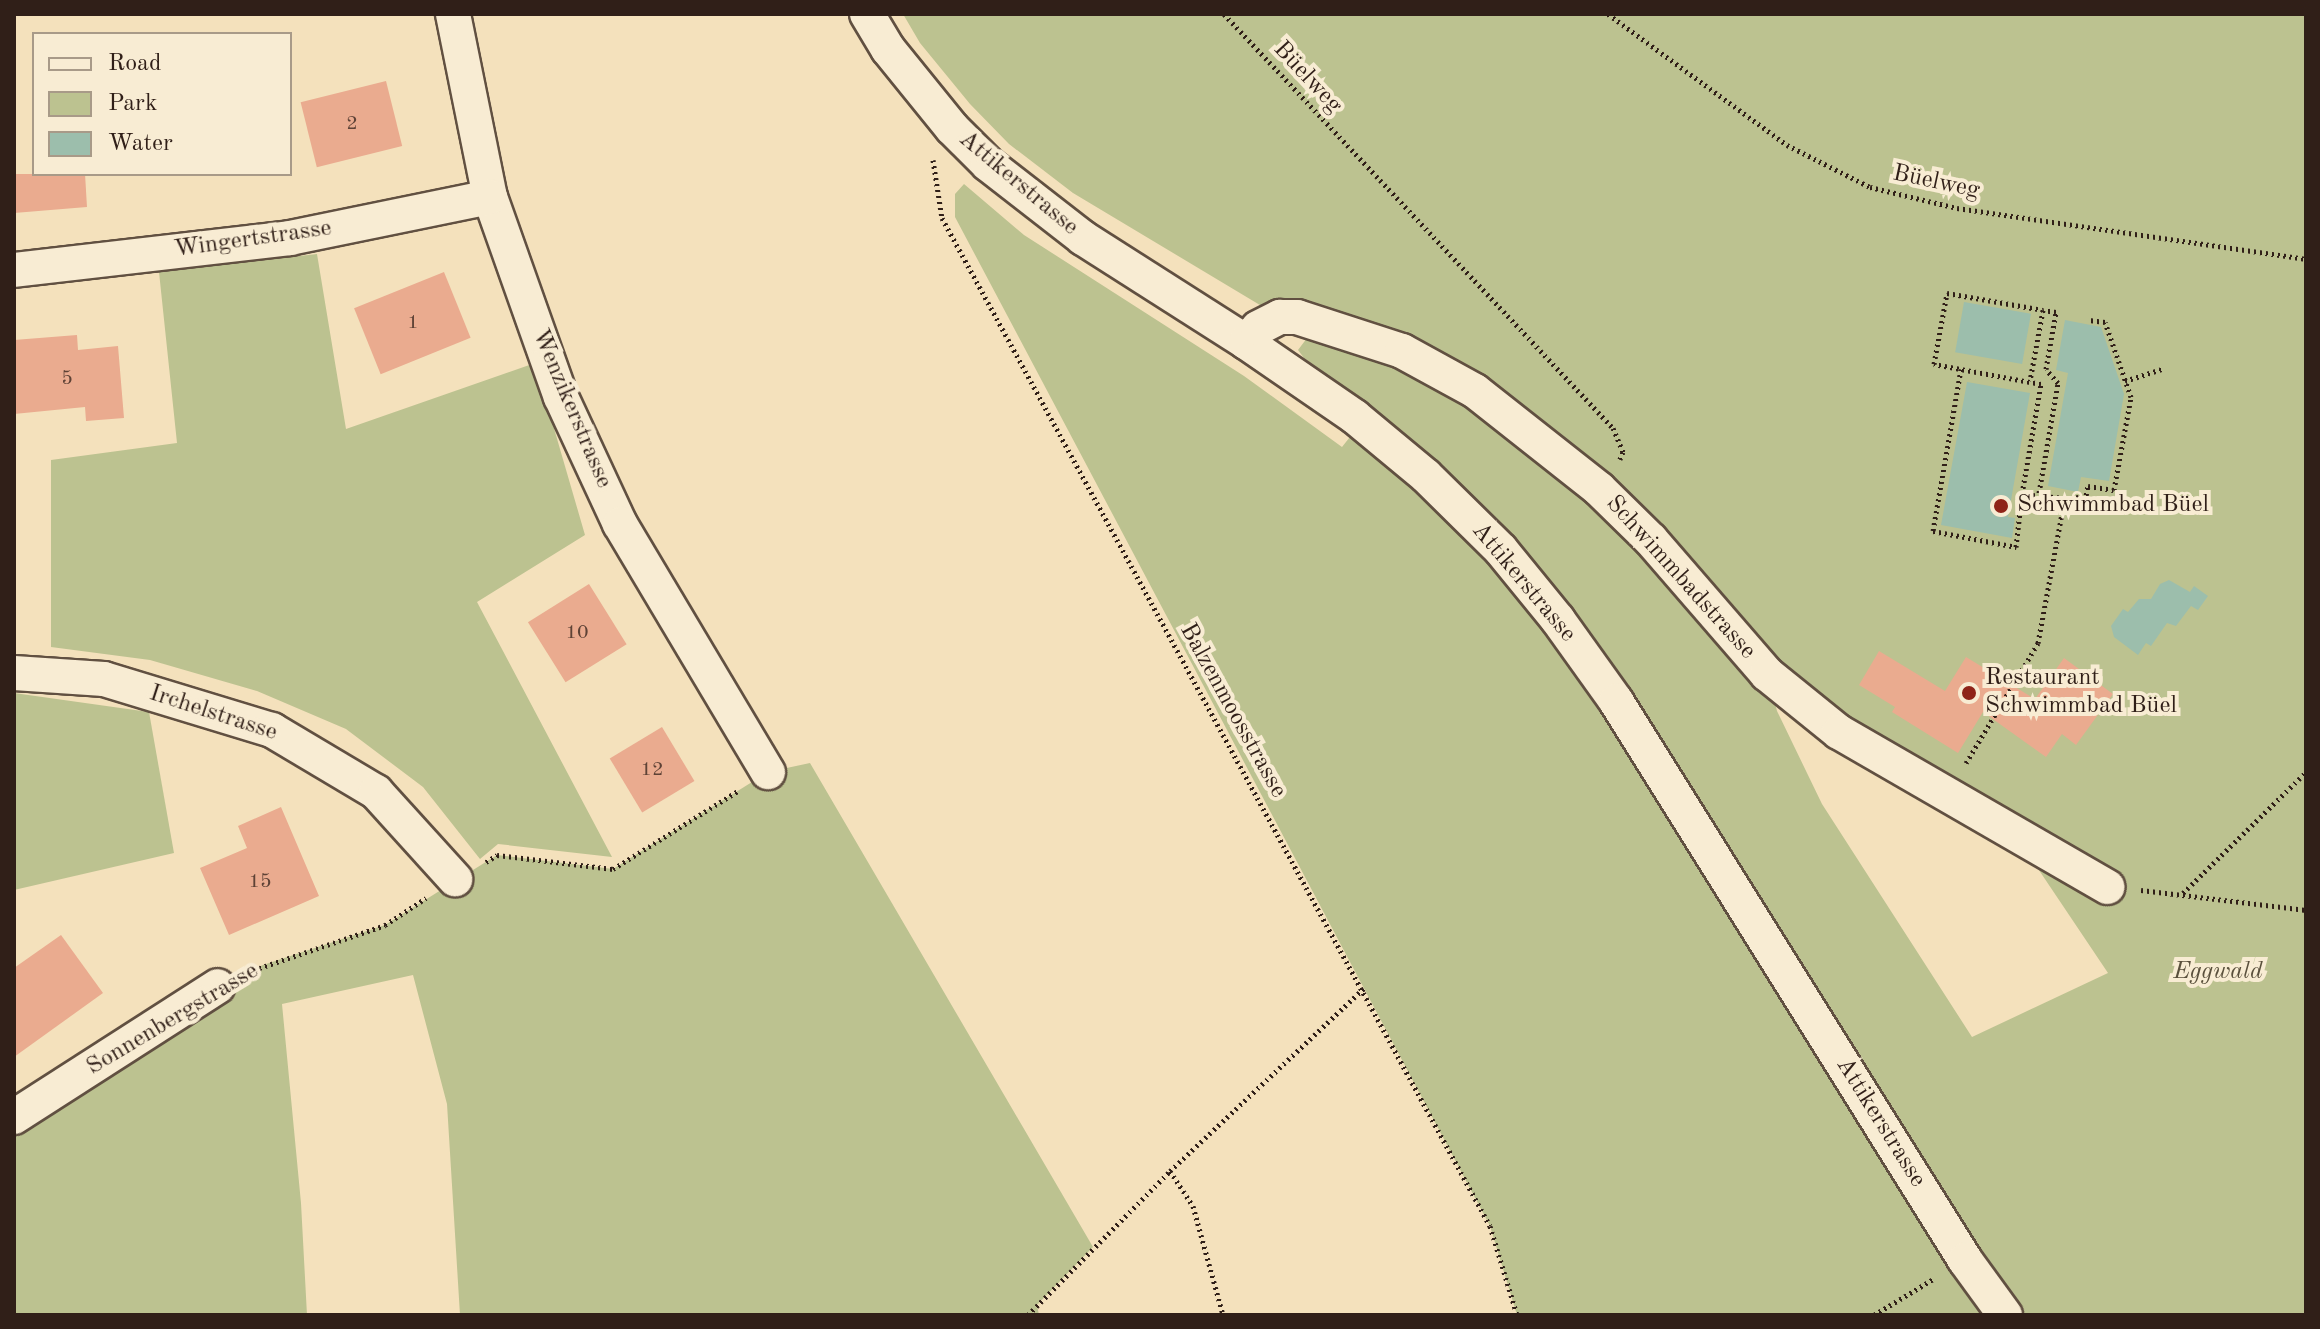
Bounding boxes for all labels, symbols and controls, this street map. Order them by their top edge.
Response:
legend [32,32,292,176]
street label: Büelweg [1266,36,1348,120]
text: Road [108,52,161,76]
text: Park [108,92,157,116]
house number: 2 [346,112,358,136]
street label: Attikerstrasse [952,126,1084,242]
text: Water [108,132,173,156]
street label: Büelweg [1890,160,1982,206]
street label: Wingertstrasse [172,215,334,265]
house number: 1 [407,311,419,335]
street label: Wenzikerstrasse [525,325,617,493]
house number: 5 [61,367,73,391]
street label: Schwimmbadstrasse [1599,490,1761,666]
place label: Schwimmbad Büel [2017,492,2209,520]
marker: Schwimmbad Büel [1992,497,2010,515]
street label: Attikerstrasse [1465,517,1581,649]
street label: Balzenmoosstrasse [1172,619,1292,803]
house number: 10 [565,621,589,645]
place label: Restaurant Schwimmbad Büel [1985,665,2177,721]
street label: Irchelstrasse [145,680,281,748]
marker: Restaurant Schwimmbad Büel [1960,684,1978,702]
house number: 12 [640,758,664,782]
house number: 15 [248,870,272,894]
street label: Sonnenbergstrasse [82,957,264,1083]
park label: Eggwald [2173,959,2263,987]
street label: Attikerstrasse [1829,1053,1931,1193]

